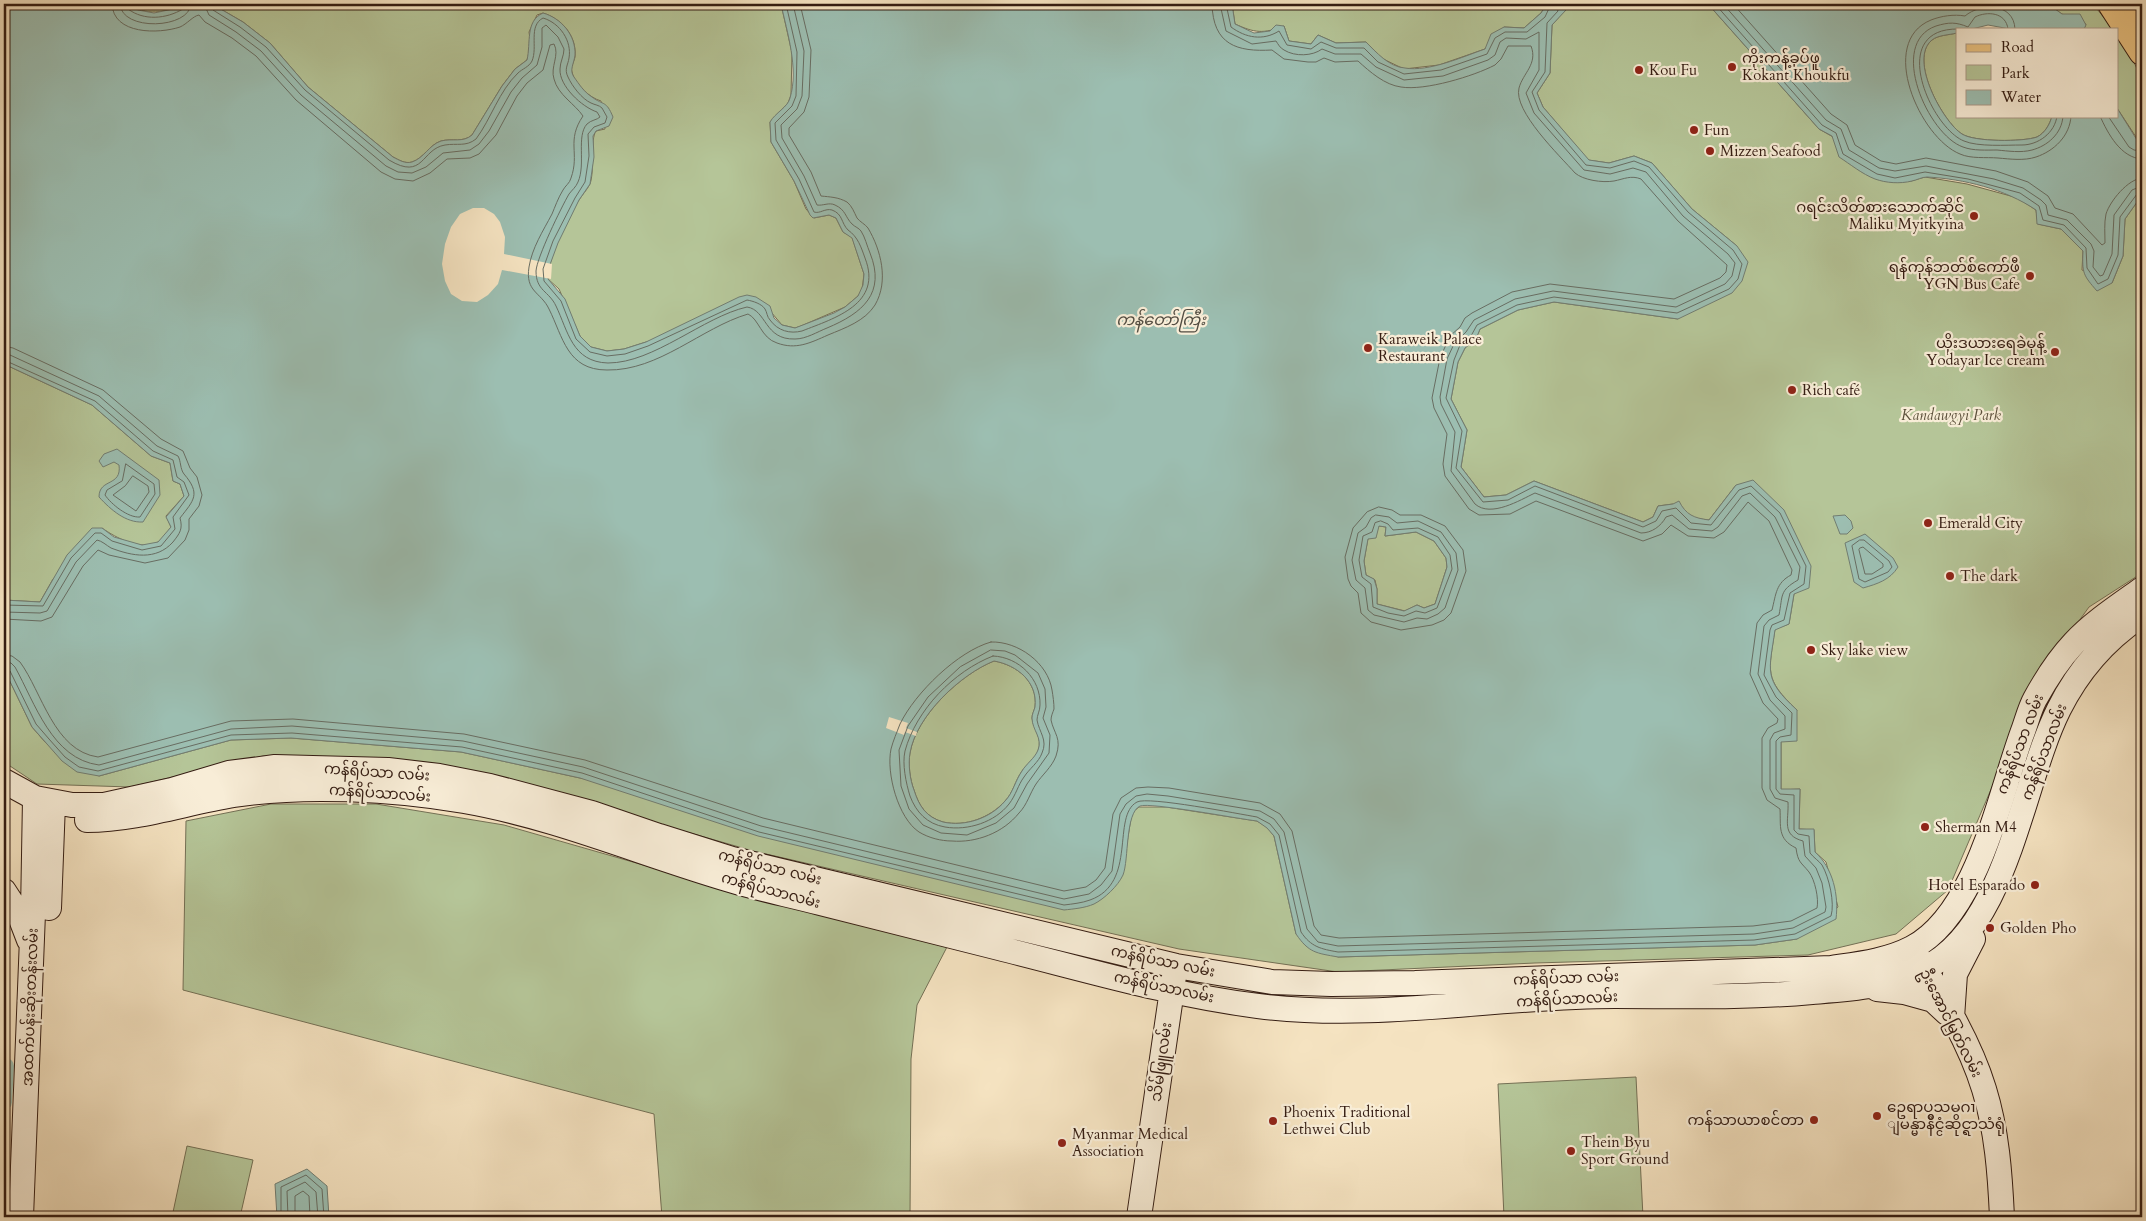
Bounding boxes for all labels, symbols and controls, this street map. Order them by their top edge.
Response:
legend [1956,28,2118,118]
text: Road [2001,37,2034,57]
place label: ကိုးကန့်ခုပ်ဖူ Kokant Khoukfu [1742,48,1850,85]
place label: Kou Fu [1649,60,1697,80]
marker: ကိုးကန့်ခုပ်ဖူ Kokant Khoukfu [1726,61,1738,73]
text: Park [2001,63,2030,83]
marker: Kou Fu [1633,64,1645,76]
text: Water [2000,87,2042,107]
place label: Fun [1704,120,1730,140]
marker: Fun [1688,124,1700,136]
place label: Mizzen Seafood [1720,141,1821,161]
marker: Mizzen Seafood [1704,145,1716,157]
place label: ဂရင်းလိတ်စားသောက်ဆိုင် Maliku Myitkyina [1796,197,1965,234]
marker: ဂရင်းလိတ်စားသောက်ဆိုင် Maliku Myitkyina [1968,210,1980,222]
place label: ရန်ကုန်ဘတ်စ်ကော်ဖီ YGN Bus Cafe [1889,257,2020,294]
marker: ရန်ကုန်ဘတ်စ်ကော်ဖီ YGN Bus Cafe [2024,270,2036,282]
water label: ကန်တော်ကြီး [1116,308,1207,333]
place label: Karaweik Palace Restaurant [1378,329,1482,366]
place label: ယိုးဒယားရေခဲမုန့် Yodayar Ice cream [1926,333,2047,370]
marker: Karaweik Palace Restaurant [1362,342,1374,354]
marker: ယိုးဒယားရေခဲမုန့် Yodayar Ice cream [2049,346,2061,358]
place label: Rich café [1802,380,1861,400]
marker: Rich café [1786,384,1798,396]
park label: Kandawgyi Park [1901,405,2002,425]
place label: Emerald City [1938,513,2023,533]
marker: Emerald City [1922,517,1934,529]
place label: The dark [1960,566,2018,586]
marker: The dark [1944,570,1956,582]
place label: Sky lake view [1821,640,1908,660]
marker: Sky lake view [1805,644,1817,656]
street label: ကန်ရိပ်သာ လမ်း [1992,691,2050,798]
street label: ကန်ရိပ်သာလမ်း [2016,701,2073,804]
street label: ကန်ရိပ်သာ လမ်း [323,758,431,788]
street label: ကန်ရိပ်သာလမ်း [328,779,431,809]
place label: Sherman M4 [1935,817,2017,837]
marker: Sherman M4 [1919,821,1931,833]
street label: ကန်ရိပ်သာ လမ်း [716,844,824,891]
street label: ကန်ရိပ်သာလမ်း [719,867,823,915]
place label: Hotel Esparado [1928,875,2025,895]
marker: Hotel Esparado [2029,879,2041,891]
place label: Golden Pho [2000,918,2076,938]
marker: Golden Pho [1984,922,1996,934]
street label: အထက်ပန်းဆိုးတန်းလမ်း [17,927,45,1087]
street label: ကန်ရိပ်သာ လမ်း [1109,940,1217,984]
street label: ဦးအောင်မြတ်လမ်း [1913,965,1987,1082]
street label: ကန်ရိပ်သာ လမ်း [1513,966,1619,992]
street label: ကန်ရိပ်သာလမ်း [1112,967,1216,1009]
street label: ကန်ရိပ်သာလမ်း [1516,986,1618,1014]
street label: သိမ်ဖြူလမ်း [1146,1021,1178,1103]
place label: ဥေရာပသမဂၢ ျမန္မာနိဳင္ငံဆိုင္ရာသံရုံ [1887,1097,2005,1136]
place label: Phoenix Traditional Lethwei Club [1283,1102,1410,1139]
place label: ကန်သာယာစင်တာ [1688,1110,1804,1132]
marker: ဥေရာပသမဂၢ ျမန္မာနိဳင္ငံဆိုင္ရာသံရုံ [1871,1110,1883,1122]
marker: ကန်သာယာစင်တာ [1808,1114,1820,1126]
marker: Phoenix Traditional Lethwei Club [1267,1115,1279,1127]
place label: Myanmar Medical Association [1072,1124,1188,1161]
place label: Thein Byu Sport Ground [1581,1132,1669,1169]
marker: Myanmar Medical Association [1056,1137,1068,1149]
marker: Thein Byu Sport Ground [1565,1145,1577,1157]

